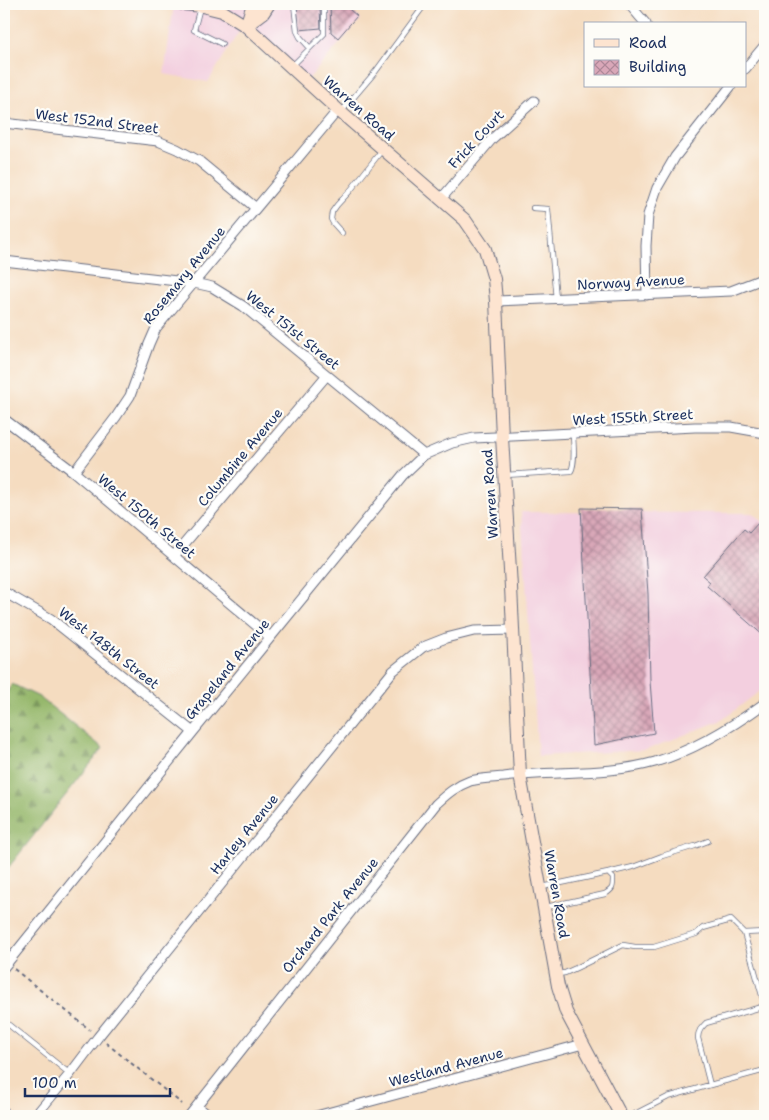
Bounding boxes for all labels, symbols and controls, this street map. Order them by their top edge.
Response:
legend [584,22,746,88]
text: Road [629,33,667,53]
text: Building [629,57,686,77]
street label: Warren Road [319,72,399,144]
street label: West 152nd Street [34,104,160,138]
street label: Frick Court [444,106,508,172]
street label: Rosemary Avenue [139,222,229,328]
street label: Norway Avenue [577,270,685,294]
street label: West 151st Street [242,287,344,373]
street label: Columbine Avenue [194,404,287,510]
street label: West 155th Street [572,405,694,429]
street label: Warren Road [478,449,502,539]
street label: West 150th Street [94,470,200,562]
street label: West 148th Street [55,603,163,693]
street label: Grapeland Avenue [181,615,273,723]
street label: Harley Avenue [206,790,282,878]
street label: Warren Road [540,848,574,940]
street label: Orchard Park Avenue [278,853,382,976]
street label: Westland Avenue [387,1043,505,1091]
scale bar [25,1065,170,1097]
text: 100 m [32,1073,77,1093]

